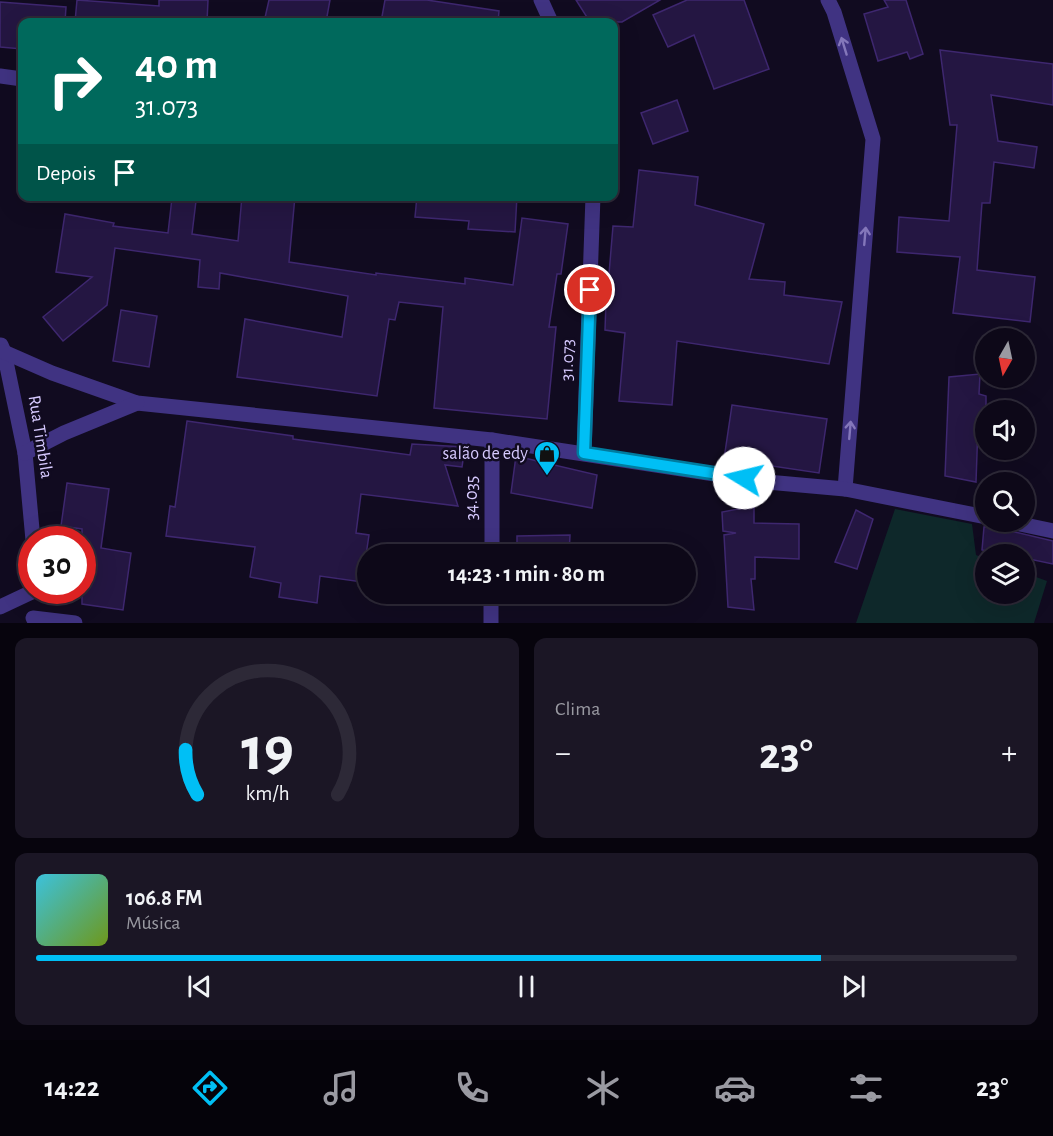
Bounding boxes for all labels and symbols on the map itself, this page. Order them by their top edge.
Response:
one-way arrow [838,37,849,56]
one-way arrow [860,227,871,247]
pin [564,264,615,315]
north arrow [975,328,1035,388]
street label: 31.073 [558,339,578,381]
street label: Rua Timbila [25,394,55,480]
one-way arrow [845,421,856,441]
shop icon: salão de edy [532,439,562,477]
place label: salão de edy [443,445,528,463]
position arrow [712,446,776,510]
street label: 34.035 [463,476,481,520]
speed limit sign: 30 [18,526,96,604]

